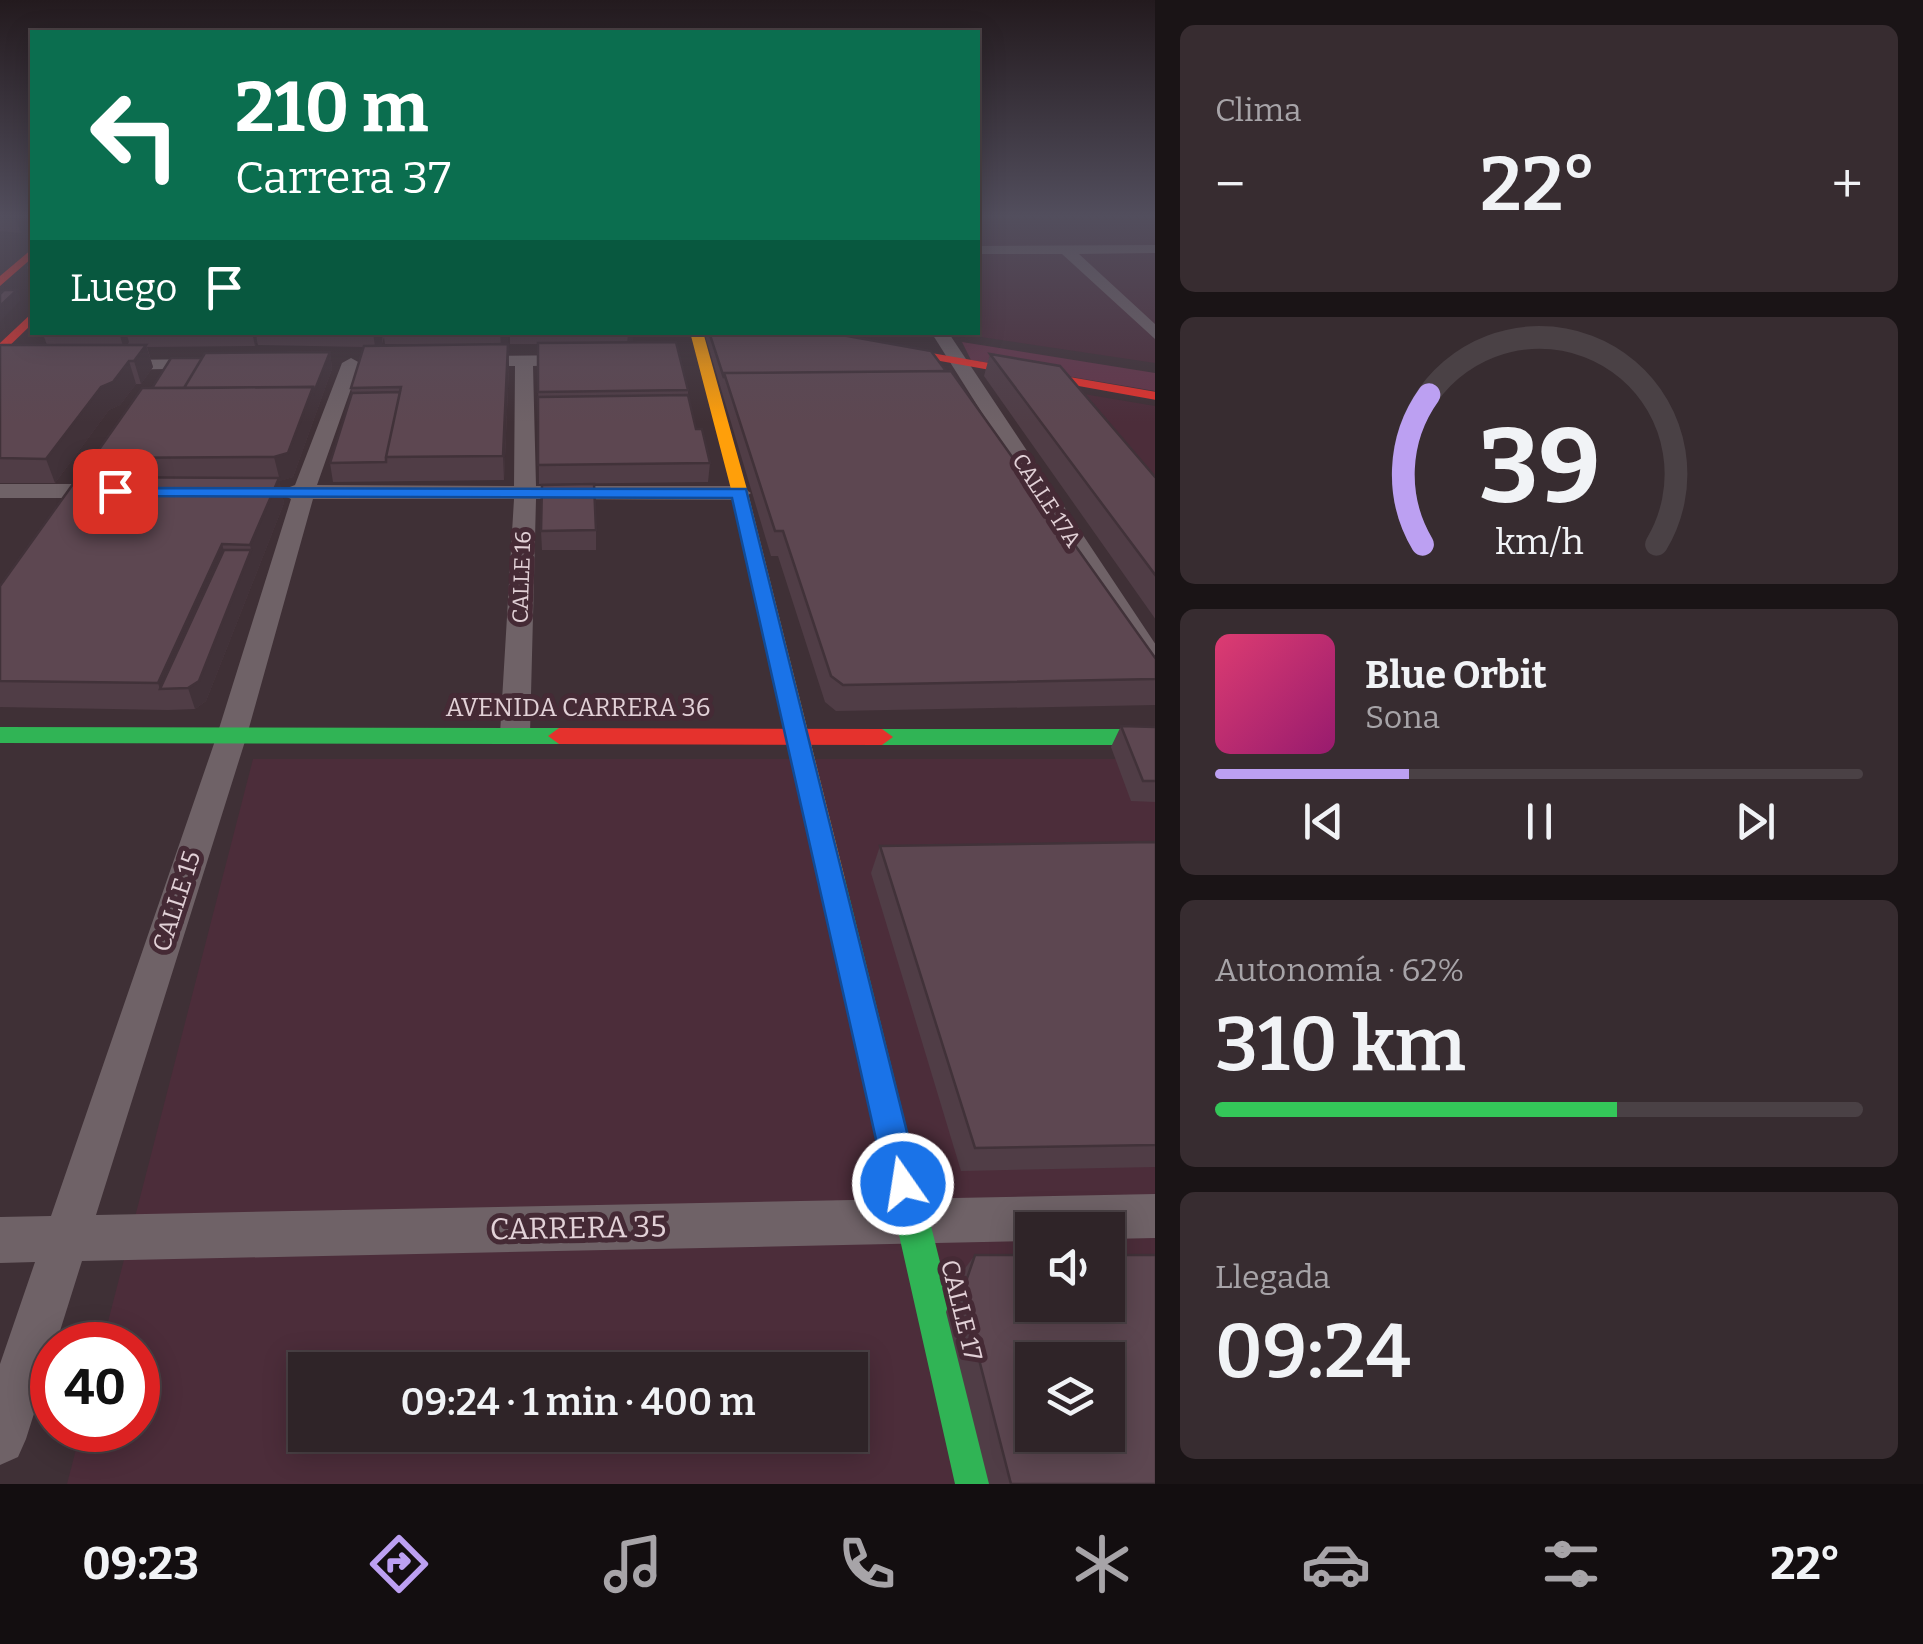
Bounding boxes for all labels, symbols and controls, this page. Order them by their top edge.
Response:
text: 210 m [235,66,428,150]
icon: left [70,70,200,200]
text: Clima [1215,91,1302,129]
text: 22° [1480,140,1597,230]
text: Carrera 37 [235,151,451,205]
text: − [1215,152,1245,218]
text: + [1832,152,1863,218]
icon: arrive [197,260,252,315]
text: Luego [70,265,177,311]
text: 39 [1478,405,1600,530]
street label: CALLE 17A [1006,448,1087,552]
pin [73,449,158,534]
icon: arrive [88,464,143,519]
text: km/h [1495,521,1583,563]
street label: CALLE 16 [506,530,537,624]
text: Blue Orbit [1365,652,1547,698]
street label: AVENIDA CARRERA 36 [446,693,710,723]
text: Sona [1365,698,1440,736]
icon: previous [1296,794,1351,849]
icon: pause [1512,794,1567,849]
icon: next [1728,794,1783,849]
street label: CALLE 15 [147,847,207,955]
text: Autonomía · 62% [1215,951,1464,989]
text: 310 km [1215,1000,1466,1090]
position arrow [851,1132,955,1236]
street label: CARRERA 35 [489,1208,667,1248]
map controls [1015,1212,1125,1452]
button: sound [1015,1212,1125,1322]
street label: CALLE 17 [934,1257,988,1364]
text: Llegada [1215,1258,1331,1296]
text: 09:24 [1215,1307,1411,1397]
speed limit sign: 40 [30,1322,160,1452]
button: layers [1015,1342,1125,1452]
text: 09:24 · 1 min · 400 m [401,1379,755,1425]
icon: directions [364,1529,434,1599]
icon: music [598,1529,668,1599]
icon: phone [832,1529,902,1599]
icon: climate [1067,1529,1137,1599]
icon: car [1301,1529,1371,1599]
icon: filters [1536,1529,1606,1599]
text: 09:23 [82,1537,199,1591]
text: 22° [1770,1537,1841,1591]

